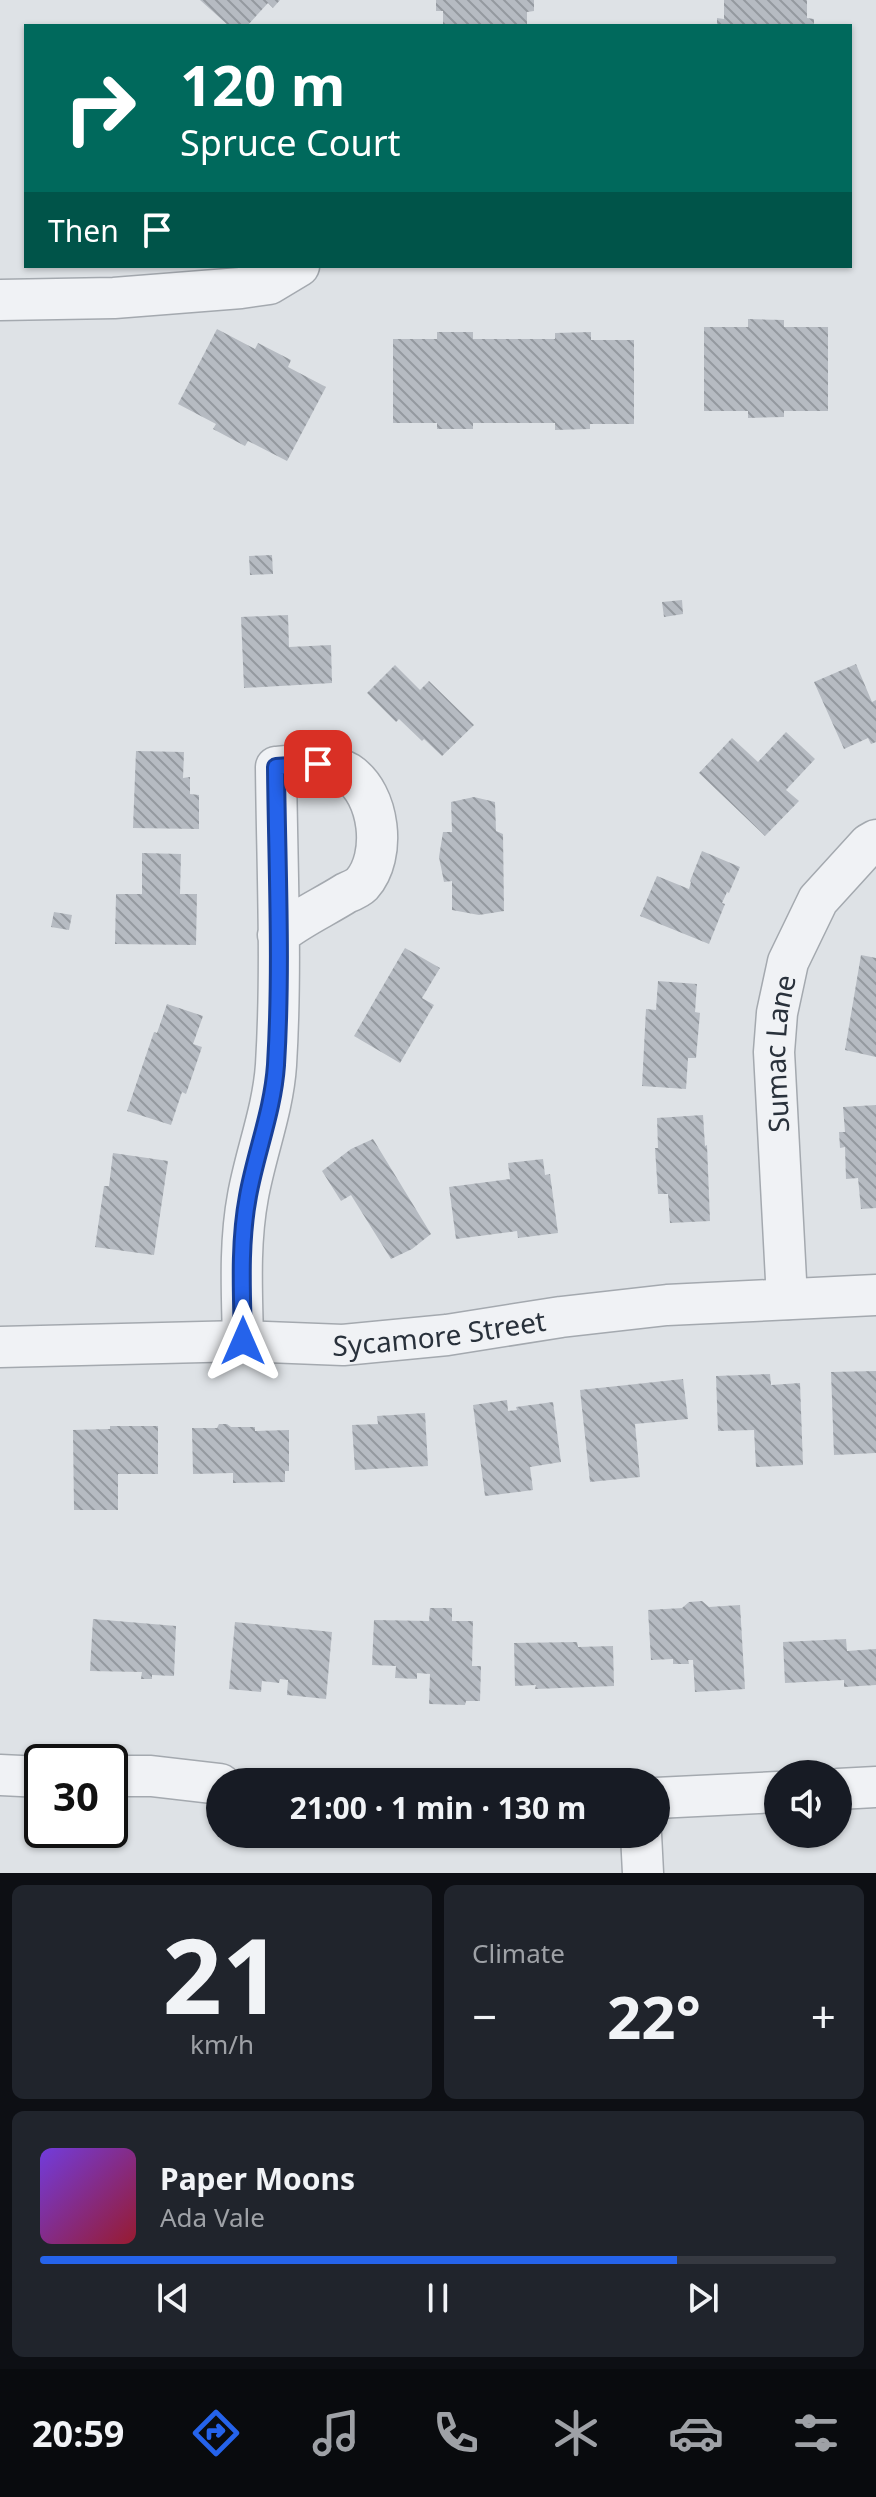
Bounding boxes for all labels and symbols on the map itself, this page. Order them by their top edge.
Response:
pin [284,730,352,798]
street label: Sumac Lane [755,971,804,1134]
position arrow [201,1299,285,1383]
street label: Sycamore Street [332,1301,548,1364]
speed limit sign: 30 [24,1744,128,1848]

